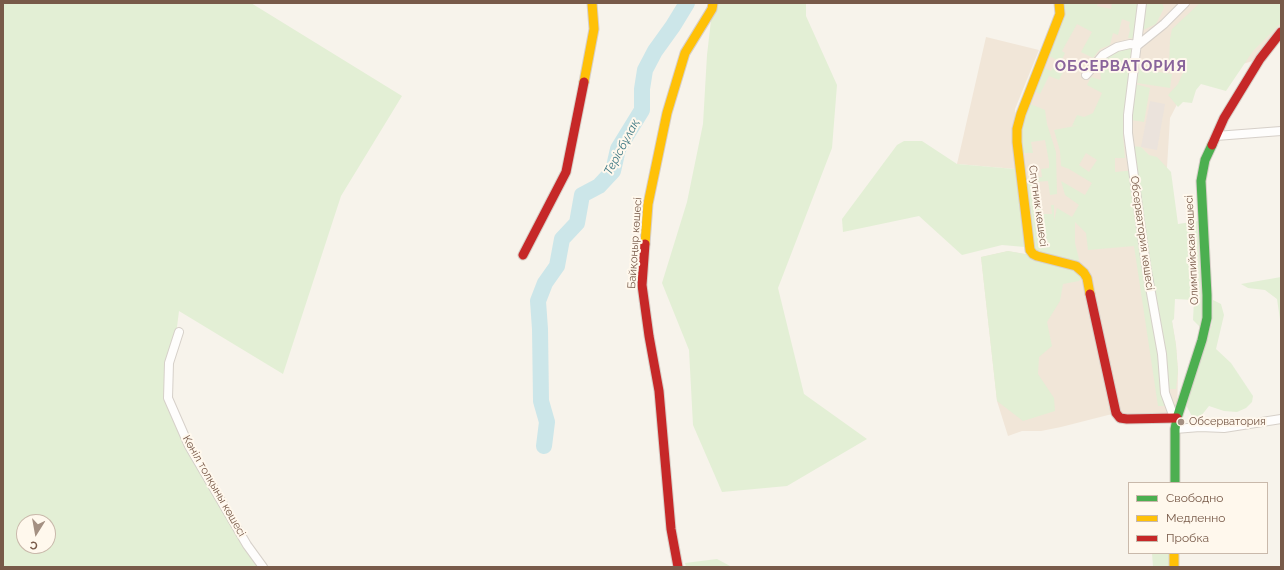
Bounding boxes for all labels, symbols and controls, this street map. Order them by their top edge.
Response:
district label: ОБСЕРВАТОРИЯ [1055,57,1187,75]
water label: Терісбұлақ [601,117,643,177]
street label: Спутник көшесі [1026,164,1050,248]
street label: Обсерватория көшесі [1127,175,1157,291]
street label: Олимпийская көшесі [1183,195,1201,305]
street label: Байқоңыр көшесі [625,197,645,289]
place label: Обсерватория [1189,415,1266,429]
marker: Обсерватория [1176,417,1186,427]
street label: Көніл толқыны көшесі [180,433,248,539]
legend [1128,482,1268,554]
text: Свободно [1166,491,1223,505]
text: Медленно [1166,511,1225,525]
north arrow [16,514,56,554]
text: Пробка [1166,531,1209,545]
text: С [29,538,39,552]

